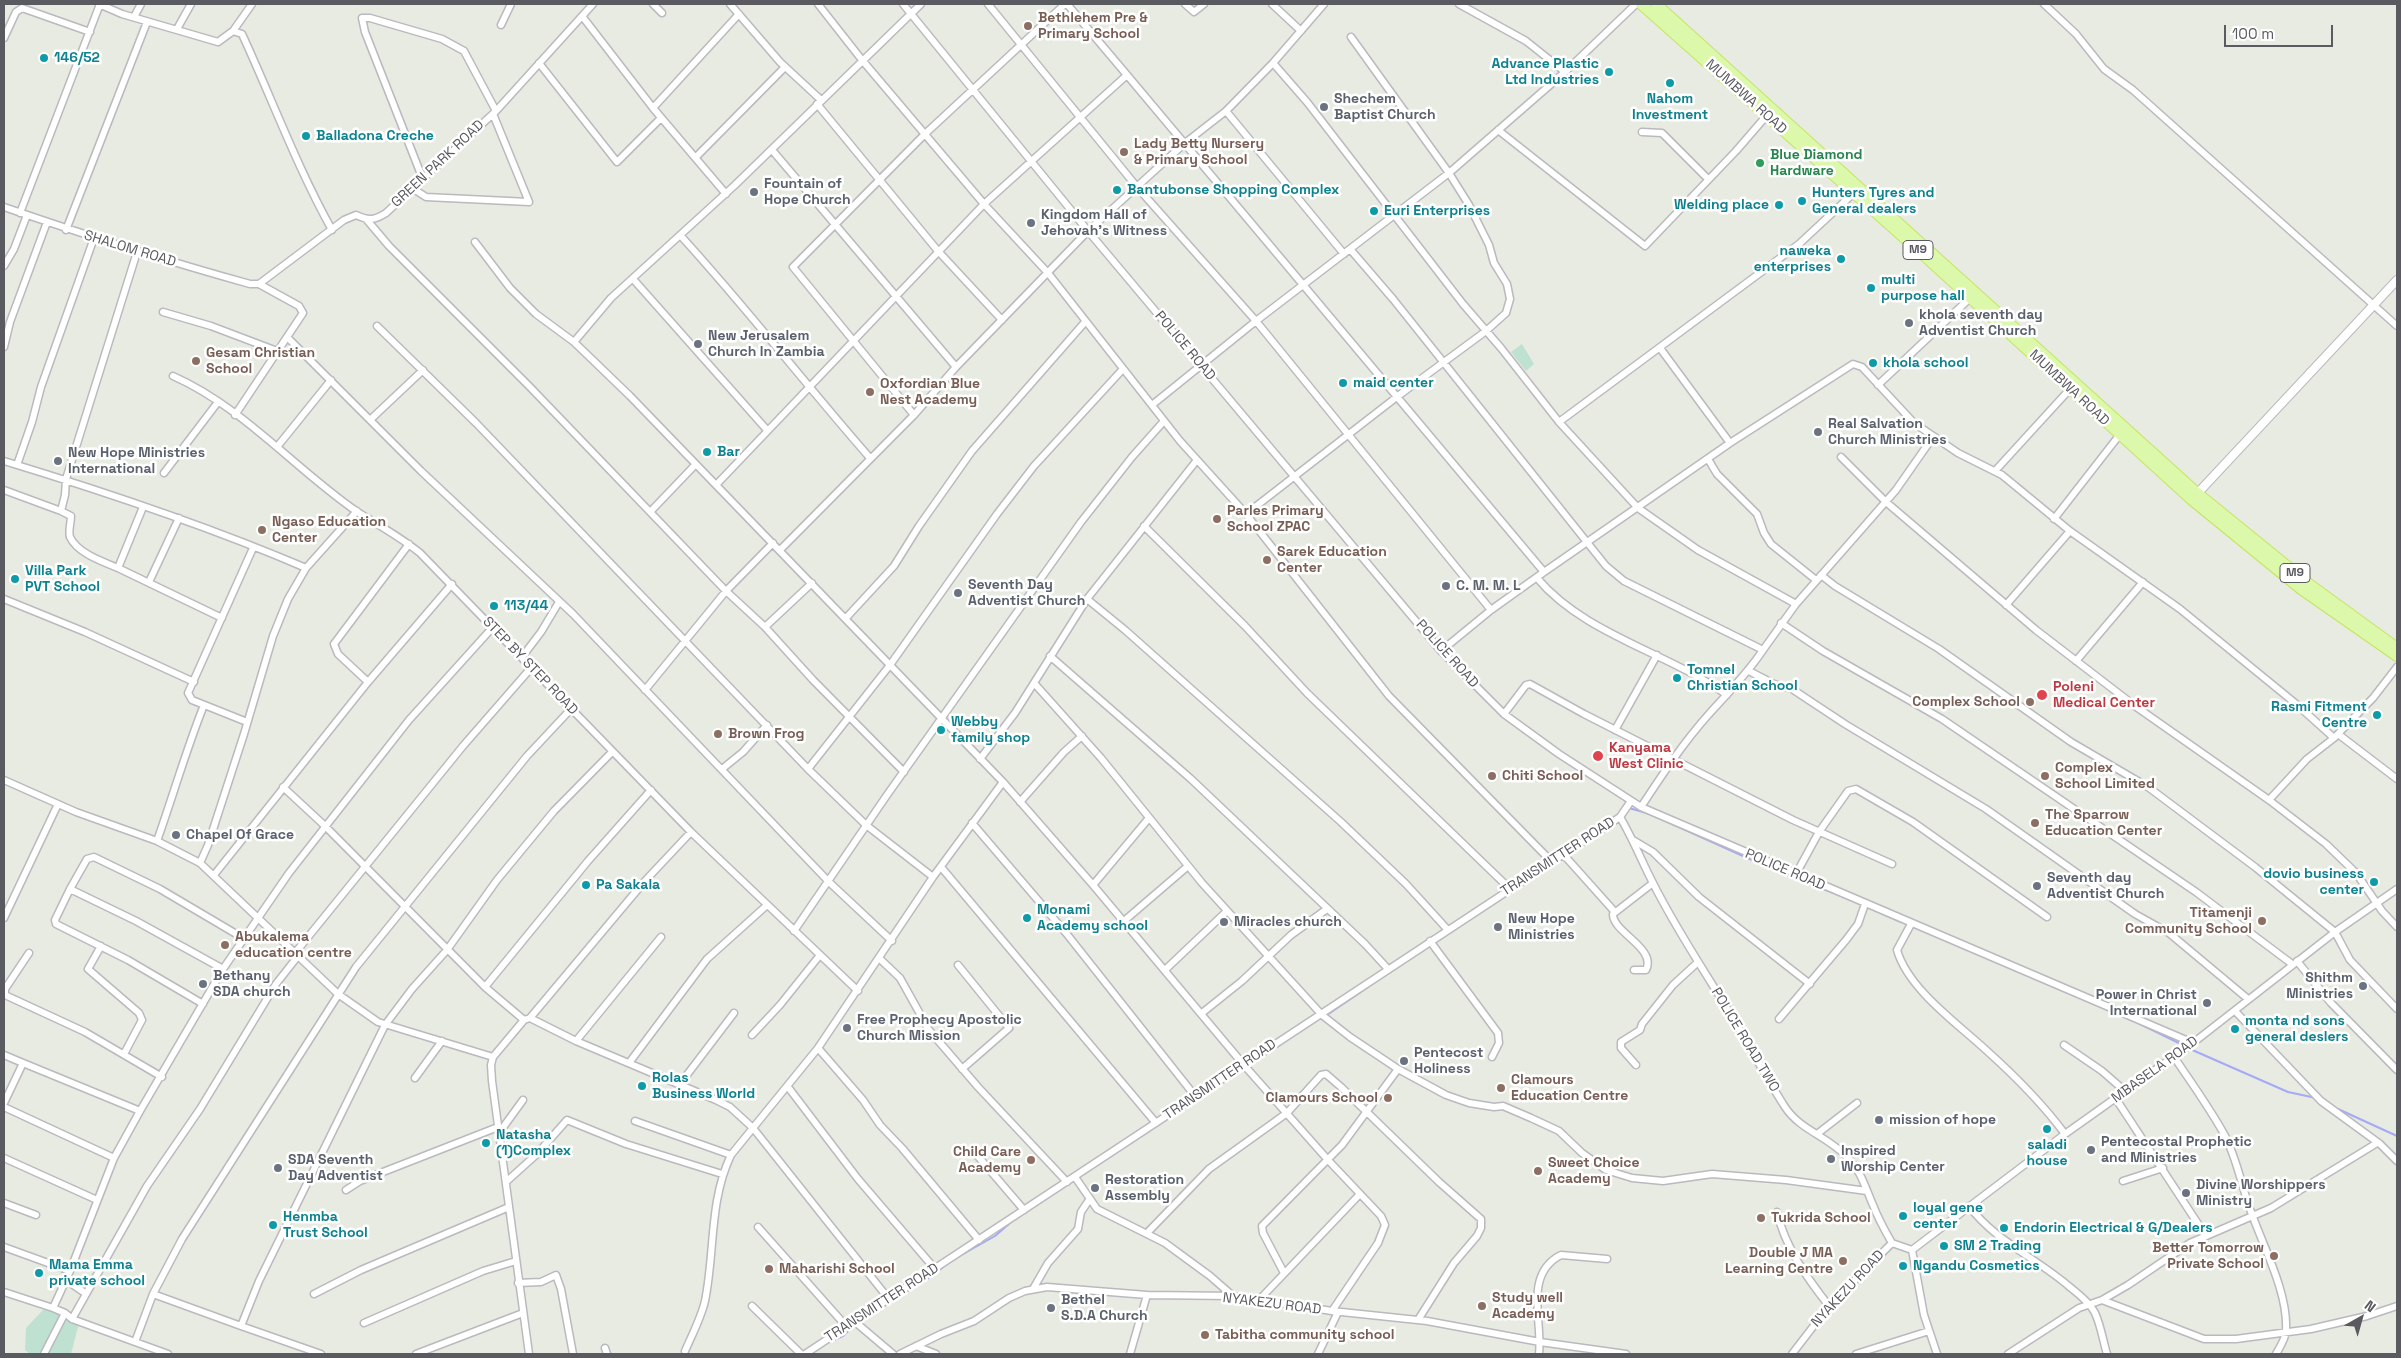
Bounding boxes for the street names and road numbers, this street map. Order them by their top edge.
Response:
street label: MUMBWA ROAD [1702,56,1790,138]
street label: GREEN PARK ROAD [388,117,488,211]
street label: SHALOM ROAD [82,227,178,271]
road number: M9 [1903,240,1933,260]
street label: POLICE ROAD [1151,308,1219,384]
street label: MUMBWA ROAD [2026,347,2112,429]
road number: M9 [2280,564,2310,582]
street label: STEP BY STEP ROAD [479,613,581,719]
street label: POLICE ROAD [1412,617,1482,691]
street label: TRANSMITTER ROAD [1498,814,1618,900]
street label: POLICE ROAD [1742,846,1828,894]
street label: POLICE ROAD TWO [1707,985,1783,1095]
street label: MBASELA ROAD [2108,1033,2202,1107]
street label: TRANSMITTER ROAD [1160,1036,1280,1124]
street label: NYAKEZU ROAD [1808,1247,1888,1331]
street label: TRANSMITTER ROAD [822,1260,942,1346]
street label: NYAKEZU ROAD [1222,1290,1322,1318]

